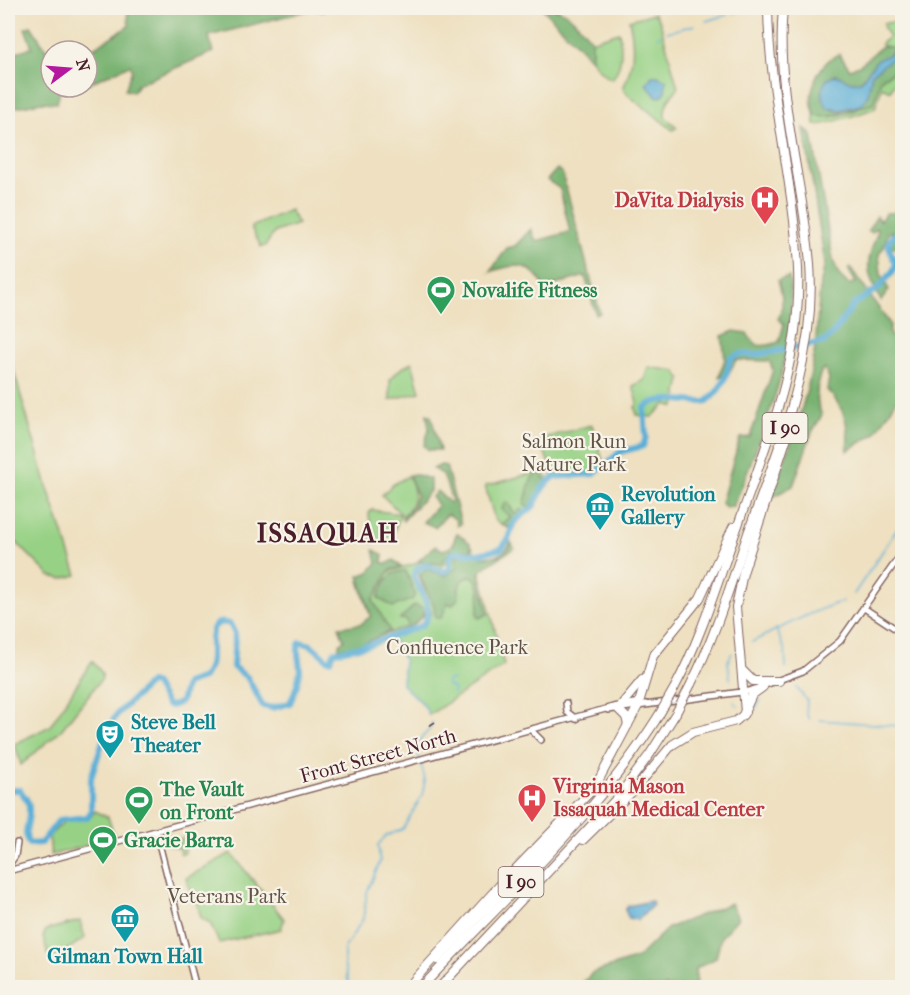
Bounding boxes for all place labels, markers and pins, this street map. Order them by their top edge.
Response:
hospital icon: DaVita Dialysis [749,184,781,226]
place label: DaVita Dialysis [614,189,745,212]
sports icon: Novalife Fitness [425,274,457,316]
place label: Novalife Fitness [462,279,598,302]
place label: Revolution Gallery [621,483,716,529]
museum icon: Revolution Gallery [584,490,616,532]
place label: Steve Bell Theater [130,711,216,757]
theatre icon: Steve Bell Theater [94,718,126,760]
place label: Virginia Mason Issaquah Medical Center [552,775,765,821]
place label: The Vault on Front [159,778,245,824]
hospital icon: Virginia Mason Issaquah Medical Center [516,782,548,824]
sports icon: The Vault on Front [123,784,155,826]
sports icon: Gracie Barra [87,824,119,866]
place label: Gracie Barra [124,829,234,852]
museum icon: Gilman Town Hall [109,902,141,944]
place label: Gilman Town Hall [47,945,203,968]

